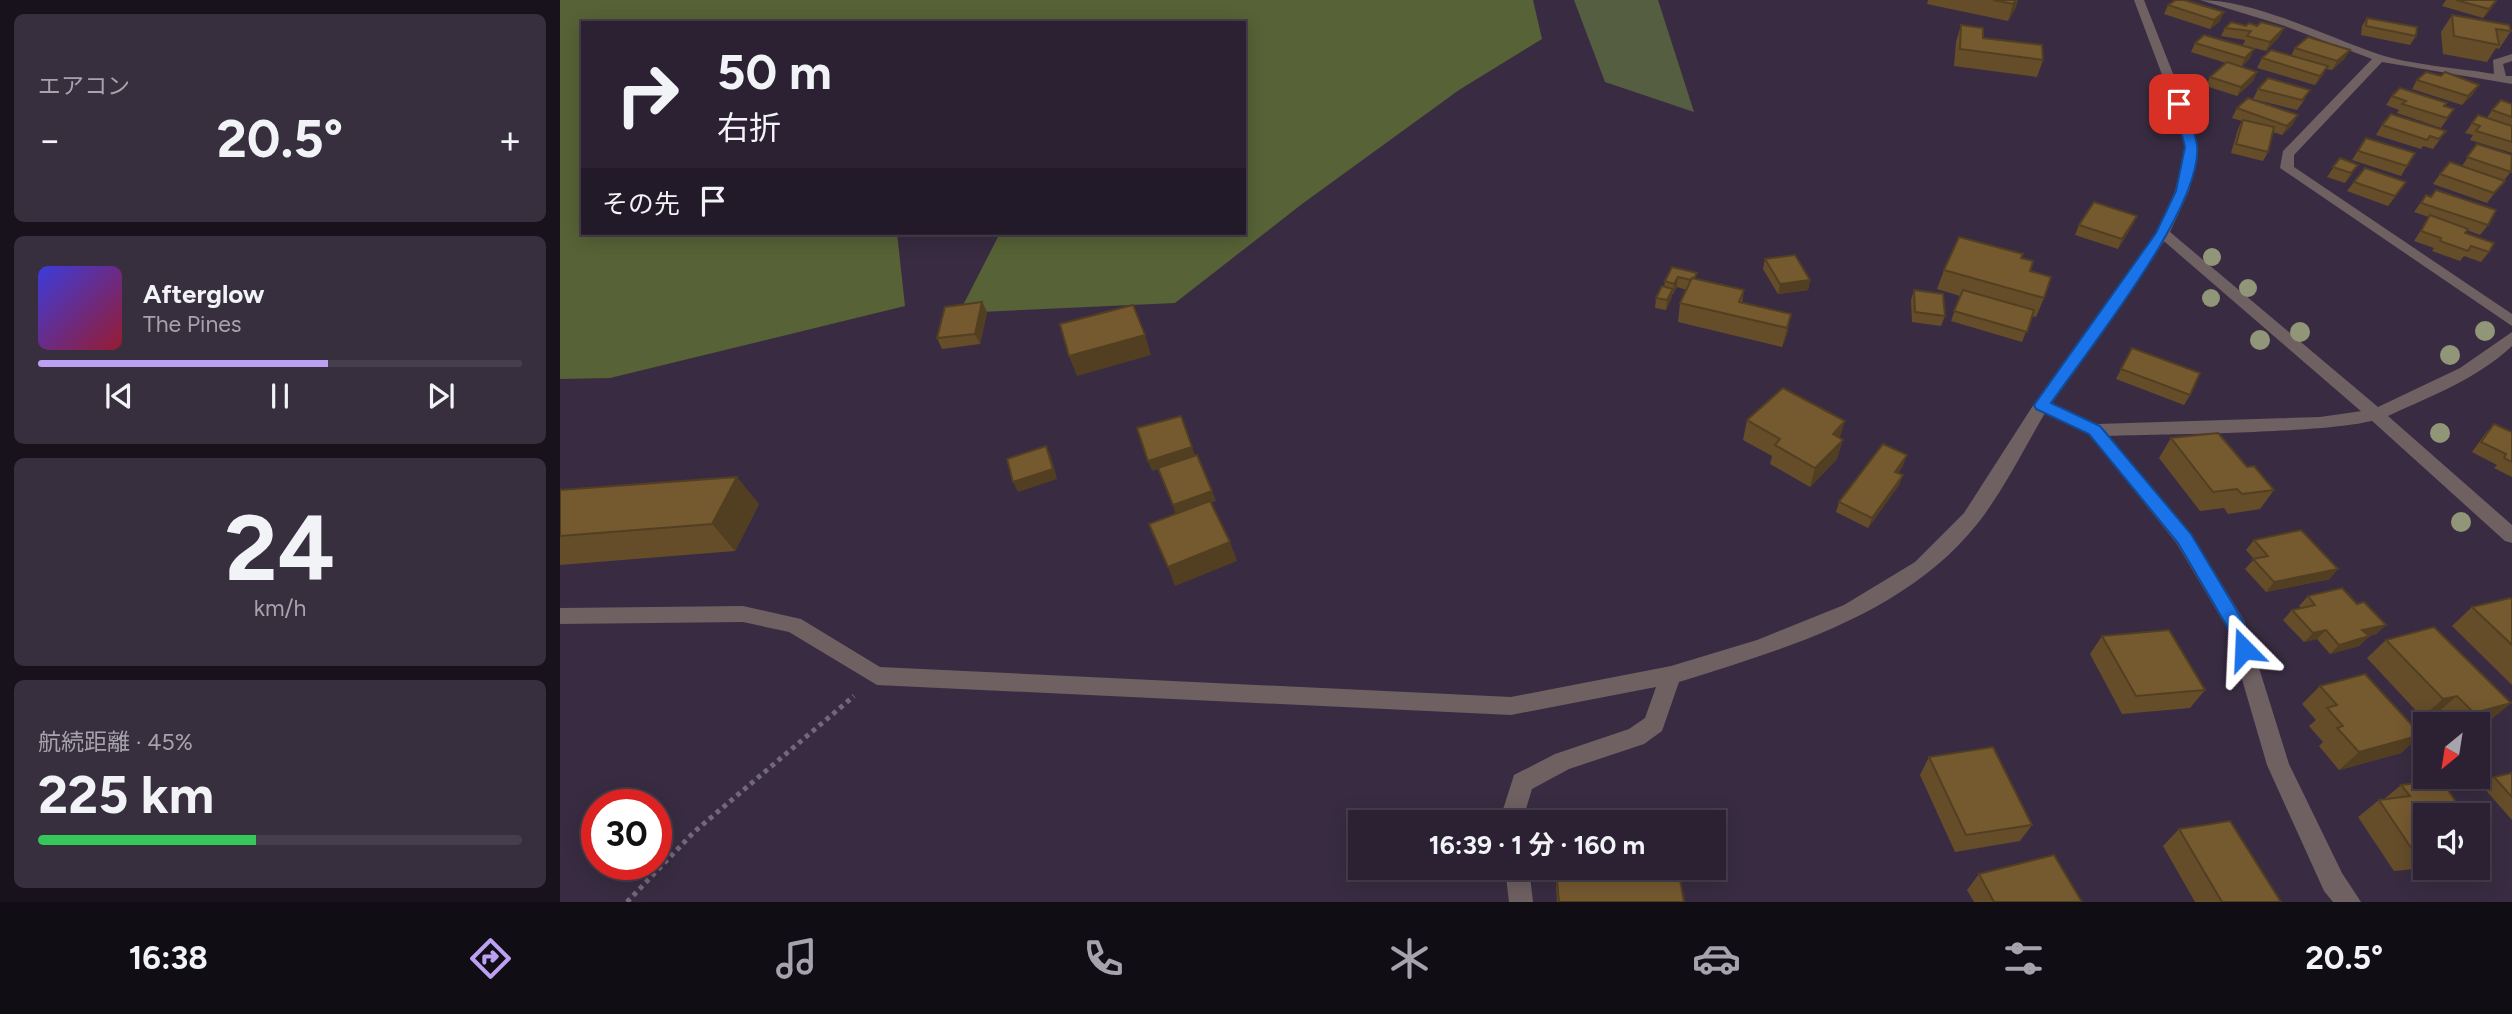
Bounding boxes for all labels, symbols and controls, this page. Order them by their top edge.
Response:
text: 50 m [717,42,832,101]
icon: right [602,49,693,140]
text: エアコン [38,72,130,100]
pin [2149,74,2209,134]
icon: arrive [2160,85,2198,123]
text: 20.5° [217,108,343,170]
text: 右折 [717,109,781,147]
text: − [38,117,62,163]
text: + [498,117,522,163]
icon: arrive [694,182,732,220]
text: その先 [602,188,680,220]
text: Afterglow [143,278,265,310]
text: The Pines [143,310,242,338]
icon: previous [100,377,138,415]
icon: pause [261,377,299,415]
icon: next [422,377,460,415]
text: 24 [225,494,335,603]
text: km/h [254,594,306,622]
position arrow [2207,612,2281,686]
north arrow [2413,712,2490,789]
map controls [2413,712,2490,880]
text: 航続距離 · 45% [38,728,193,756]
text: 225 km [38,764,214,826]
speed limit sign: 30 [581,789,672,880]
button: sound [2413,803,2490,880]
text: 16:39 · 1 分 · 160 m [1429,829,1645,861]
icon: directions [466,934,515,983]
icon: music [772,934,821,983]
icon: phone [1079,934,1128,983]
icon: climate [1385,934,1434,983]
icon: car [1692,934,1741,983]
icon: filters [1999,934,2048,983]
text: 16:38 [129,939,208,977]
text: 20.5° [2305,939,2383,977]

